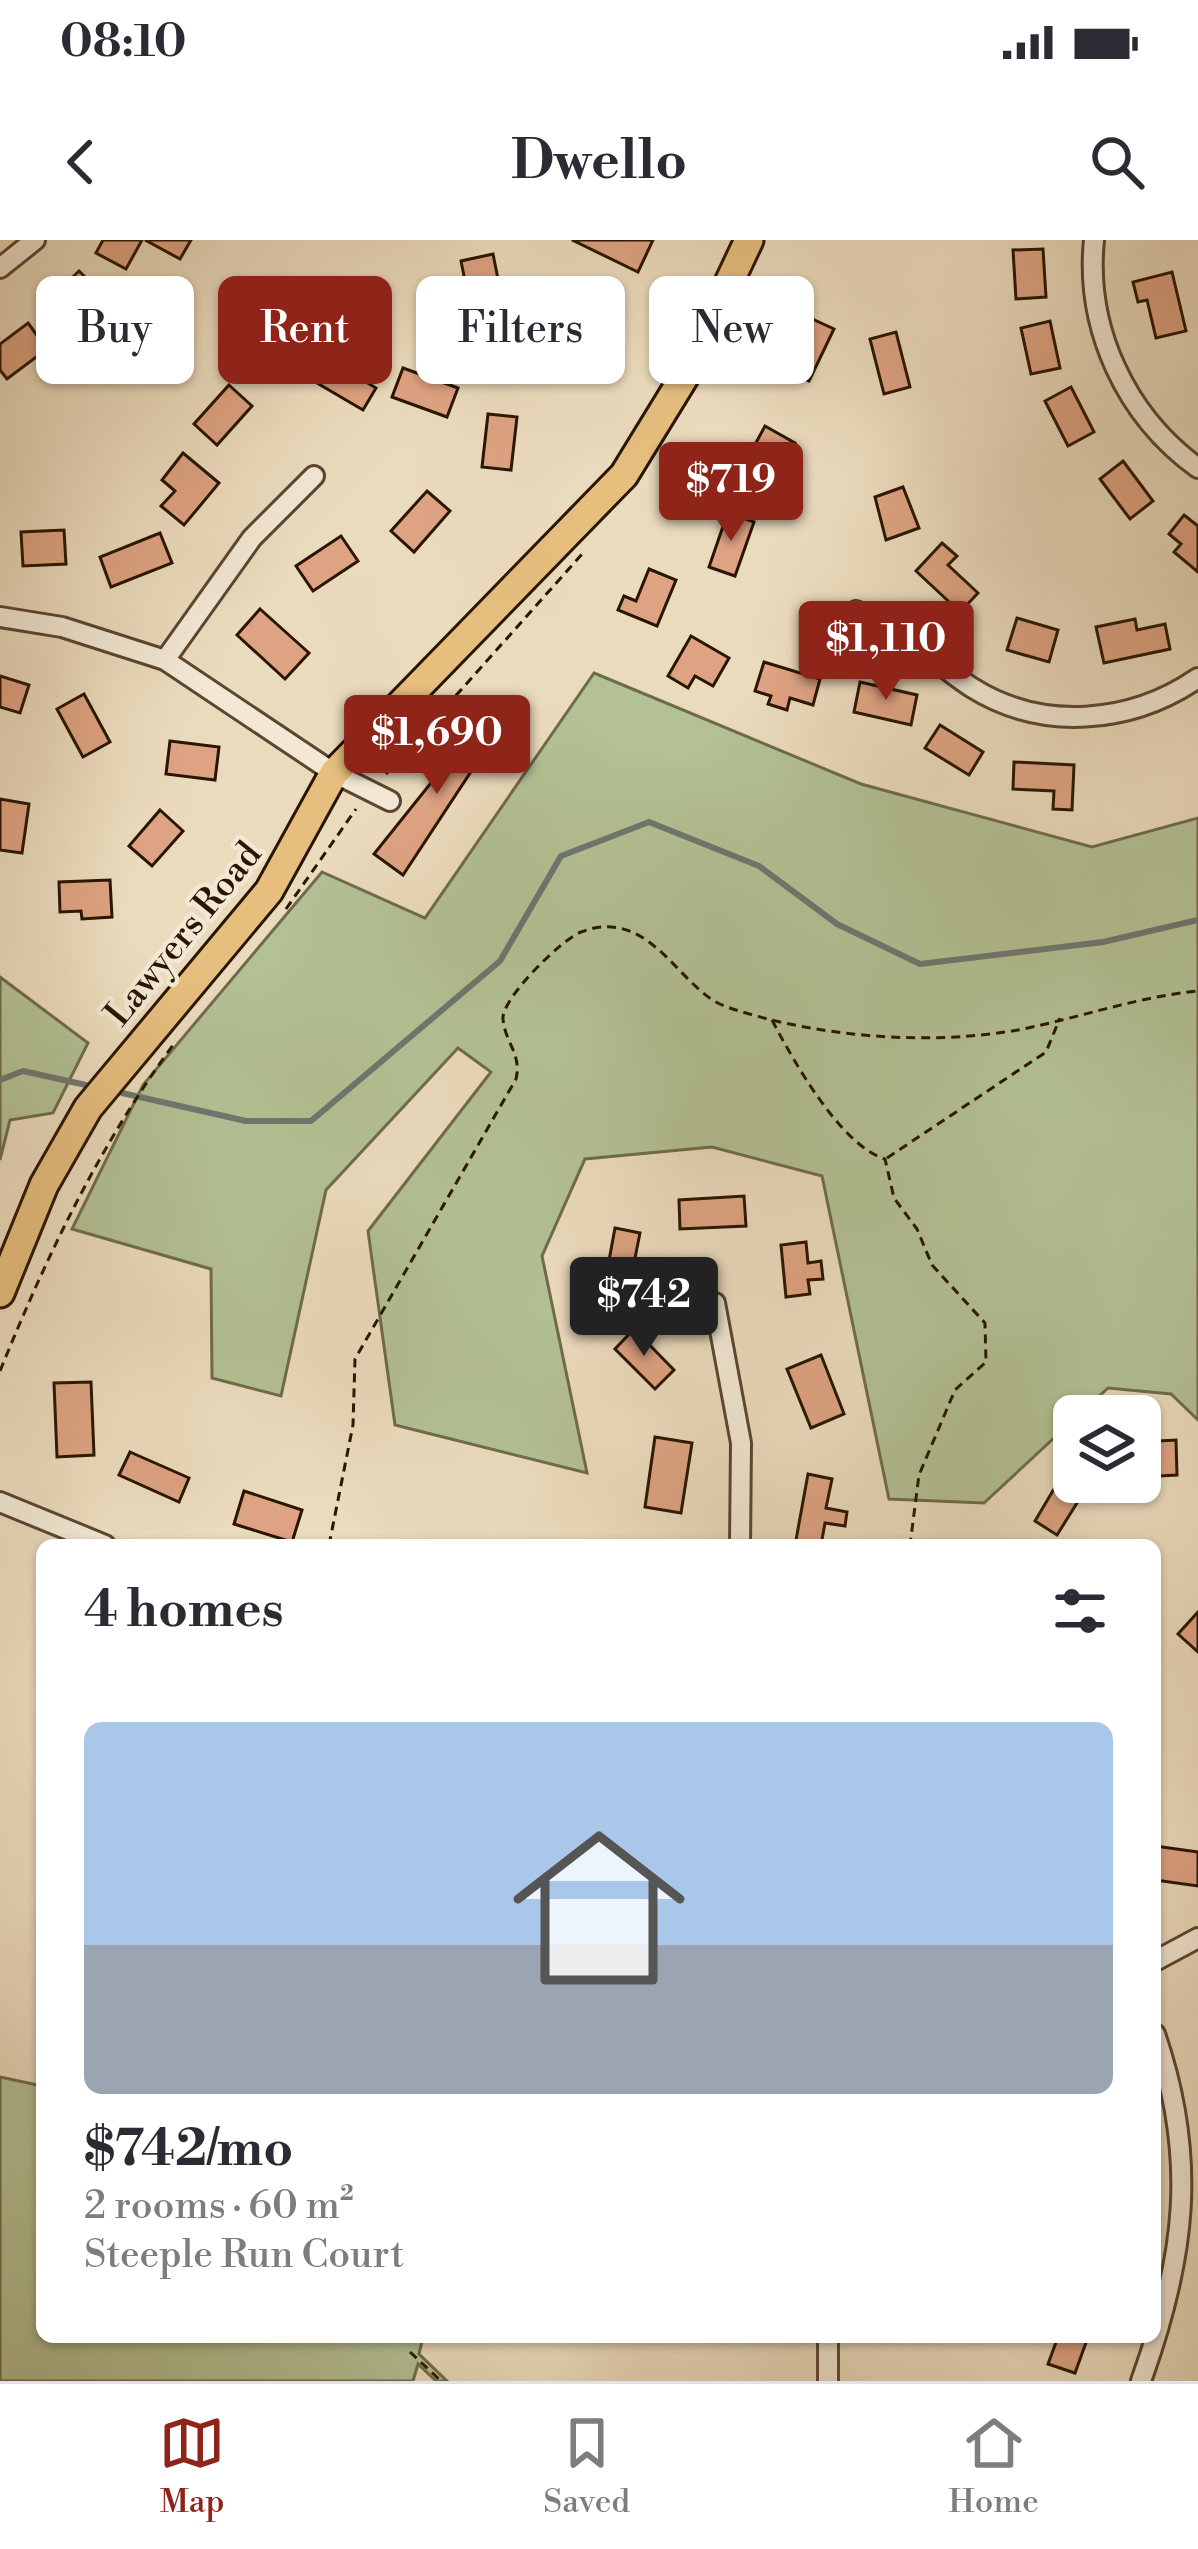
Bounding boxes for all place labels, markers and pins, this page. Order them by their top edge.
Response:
pin: $719 [660,442,802,544]
pin: $1,110 [788,601,984,703]
pin: $1,690 [339,695,535,797]
pin: $742 [573,1257,715,1359]

